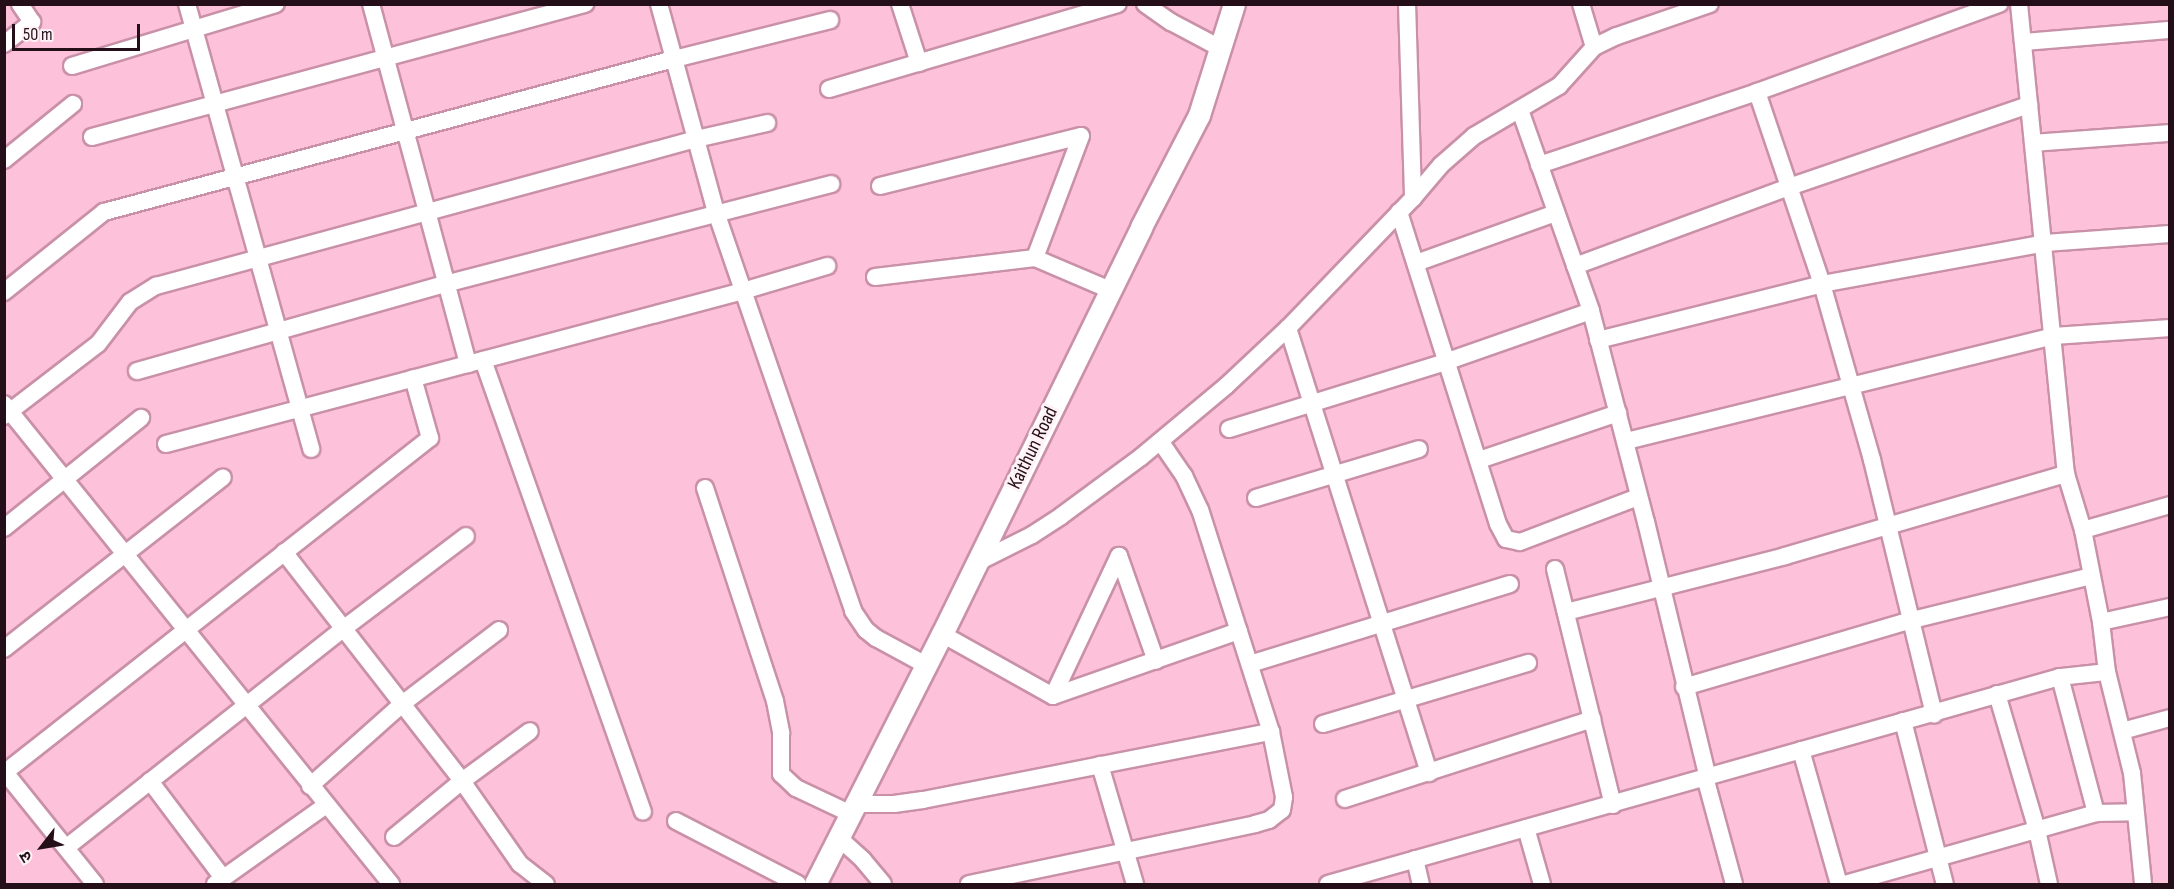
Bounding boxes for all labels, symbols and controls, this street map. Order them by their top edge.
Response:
scale bar [15,12,142,50]
text: 50 m [23,24,53,45]
street label: Kaithun Road [1003,403,1063,493]
north arrow [12,817,72,877]
text: उ [16,848,37,865]

